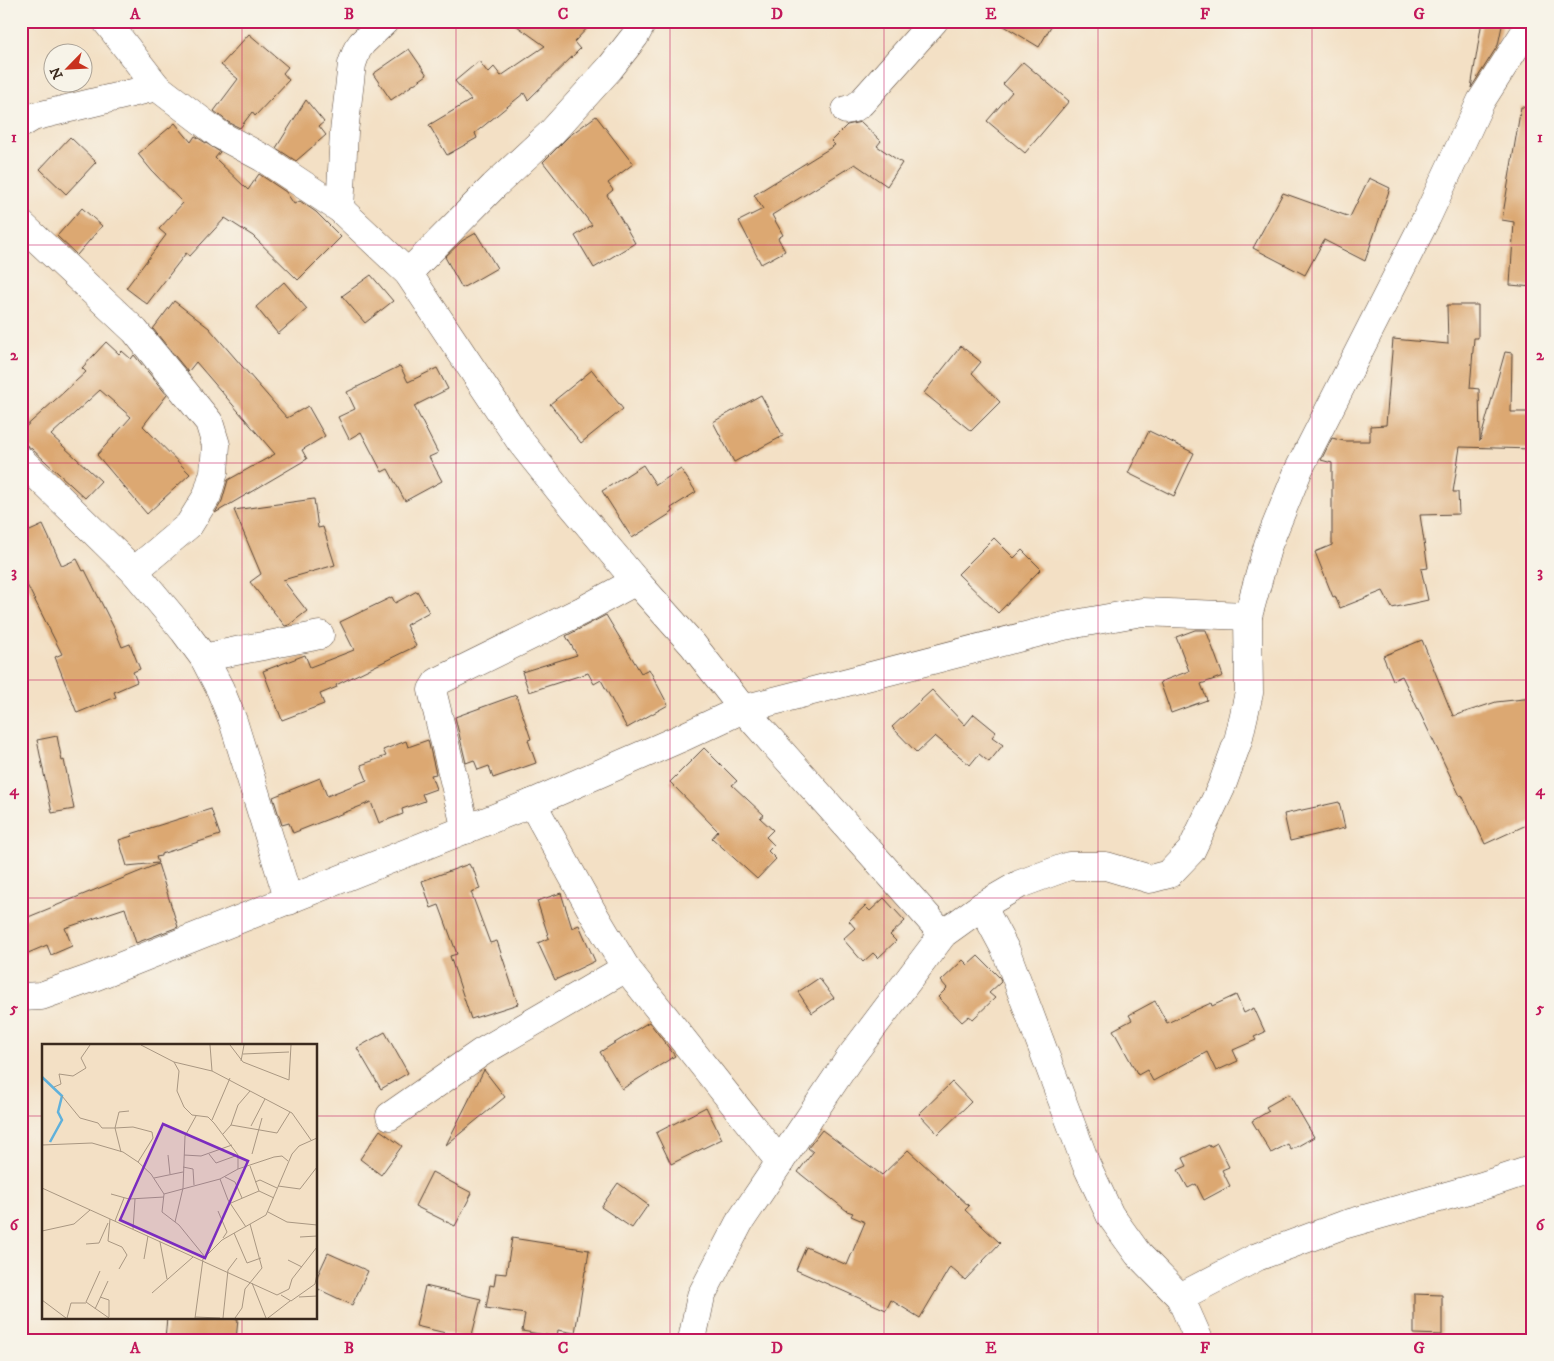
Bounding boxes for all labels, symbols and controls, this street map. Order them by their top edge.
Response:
text: A [129,4,141,24]
text: B [344,4,354,24]
text: C [558,4,568,24]
text: D [771,4,783,24]
text: E [985,4,997,24]
text: F [1200,4,1210,24]
text: G [1413,4,1425,24]
north arrow [42,42,92,92]
text: N [46,64,68,82]
text: 1 [11,127,17,147]
text: 1 [1537,127,1543,147]
text: 2 [10,345,19,365]
text: 2 [1536,345,1545,365]
text: 3 [11,562,17,582]
text: 3 [1537,562,1543,582]
text: 4 [8,780,19,800]
text: 4 [1534,780,1545,800]
text: 5 [9,998,18,1018]
text: 5 [1535,998,1544,1018]
inset map [42,1044,318,1318]
text: 6 [10,1215,20,1235]
text: 6 [1536,1215,1546,1235]
text: A [129,1338,141,1358]
text: B [344,1338,354,1358]
text: C [558,1338,568,1358]
text: D [771,1338,783,1358]
text: E [985,1338,997,1358]
text: F [1200,1338,1210,1358]
text: G [1413,1338,1425,1358]

